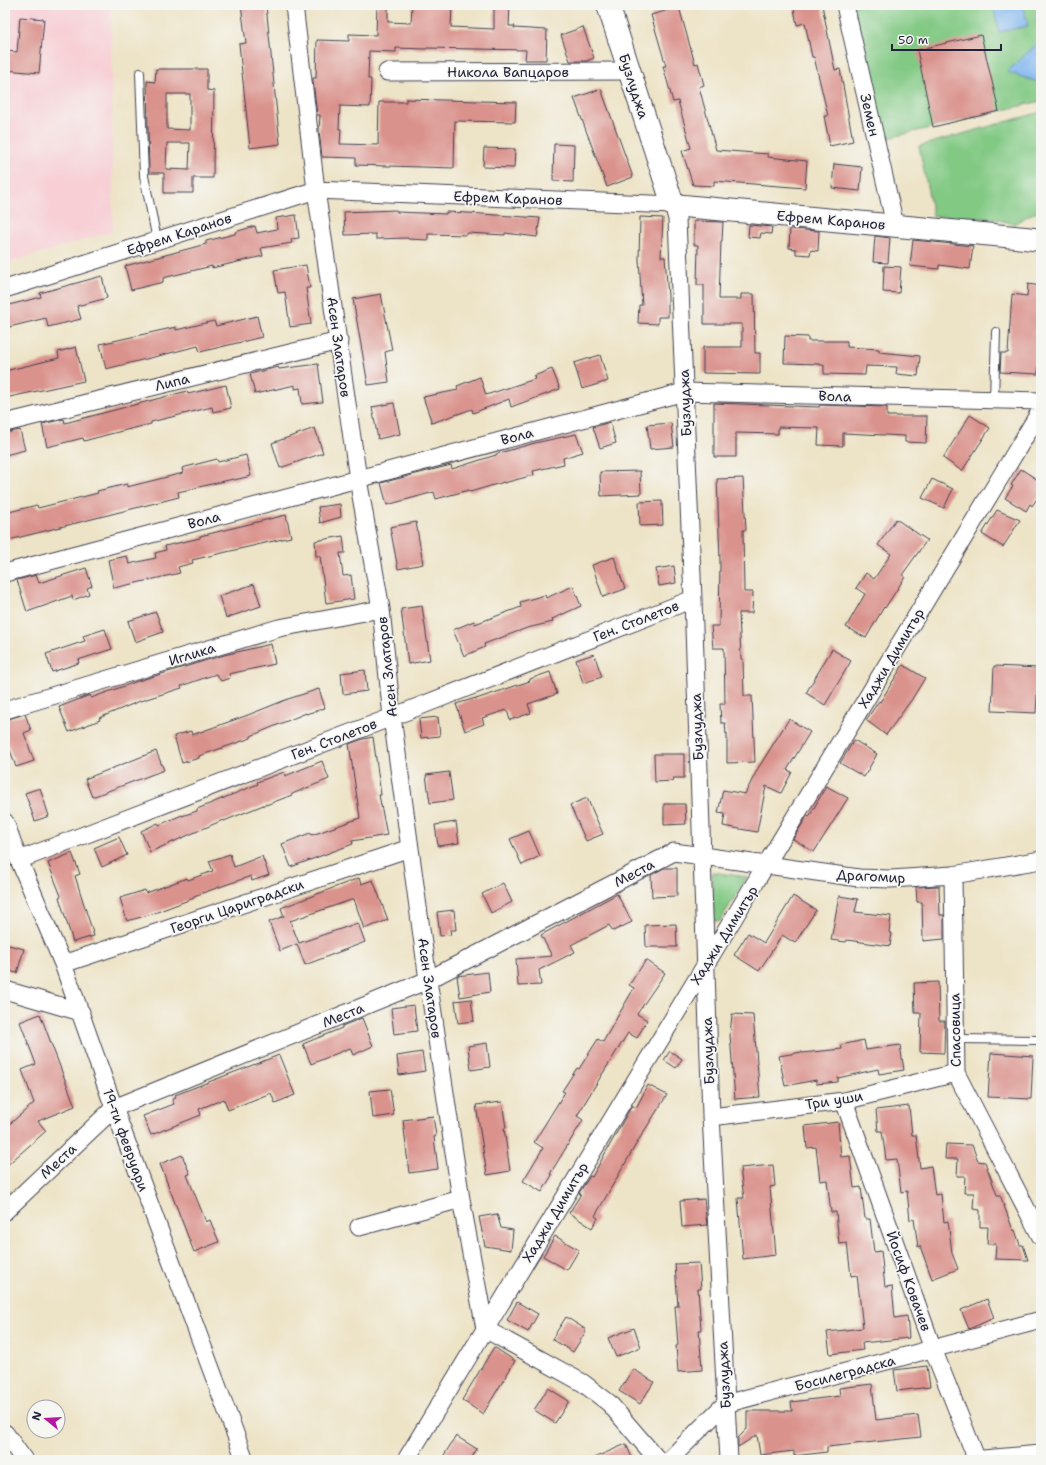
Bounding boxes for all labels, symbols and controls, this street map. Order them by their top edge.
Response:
scale bar [892,26,1001,52]
text: 50 m [898,32,928,48]
street label: Бузлуджа [615,51,653,121]
street label: Никола Вапцаров [447,63,569,81]
street label: Земен [856,92,884,138]
street label: Ефрем Каранов [453,187,563,209]
street label: Ефрем Каранов [776,206,886,234]
street label: Ефрем Каранов [124,209,234,259]
street label: Асен Златаров [323,296,355,398]
street label: Липа [153,369,191,395]
street label: Бузлуджа [675,369,695,437]
street label: Вола [818,386,852,406]
street label: Вола [499,423,536,449]
street label: Вола [186,507,223,533]
street label: Ген. Столетов [591,596,681,646]
street label: Хаджи Димитър [854,605,928,711]
street label: Асен Златаров [373,616,401,718]
street label: Иглика [166,638,218,670]
street label: Бузлуджа [687,693,707,761]
street label: Ген. Столетов [289,714,379,764]
street label: Места [611,855,658,891]
street label: Драгомир [836,865,906,887]
street label: Георги Цариградски [168,875,306,937]
street label: Хаджи Димитър [686,882,762,988]
street label: Асен Златаров [414,937,446,1039]
street label: Спасовица [945,993,965,1067]
street label: Места [319,998,367,1031]
street label: Бузлуджа [698,1017,718,1085]
street label: 19-ти февруари [99,1086,153,1194]
street label: Три уши [804,1087,864,1113]
street label: Места [36,1139,80,1182]
street label: Хаджи Димитър [518,1159,592,1265]
street label: Йосиф Ковачев [883,1229,935,1333]
street label: Бузлуджа [713,1340,735,1409]
street label: Босилеградска [793,1351,898,1395]
north arrow [26,1399,66,1439]
text: N [28,1409,46,1423]

